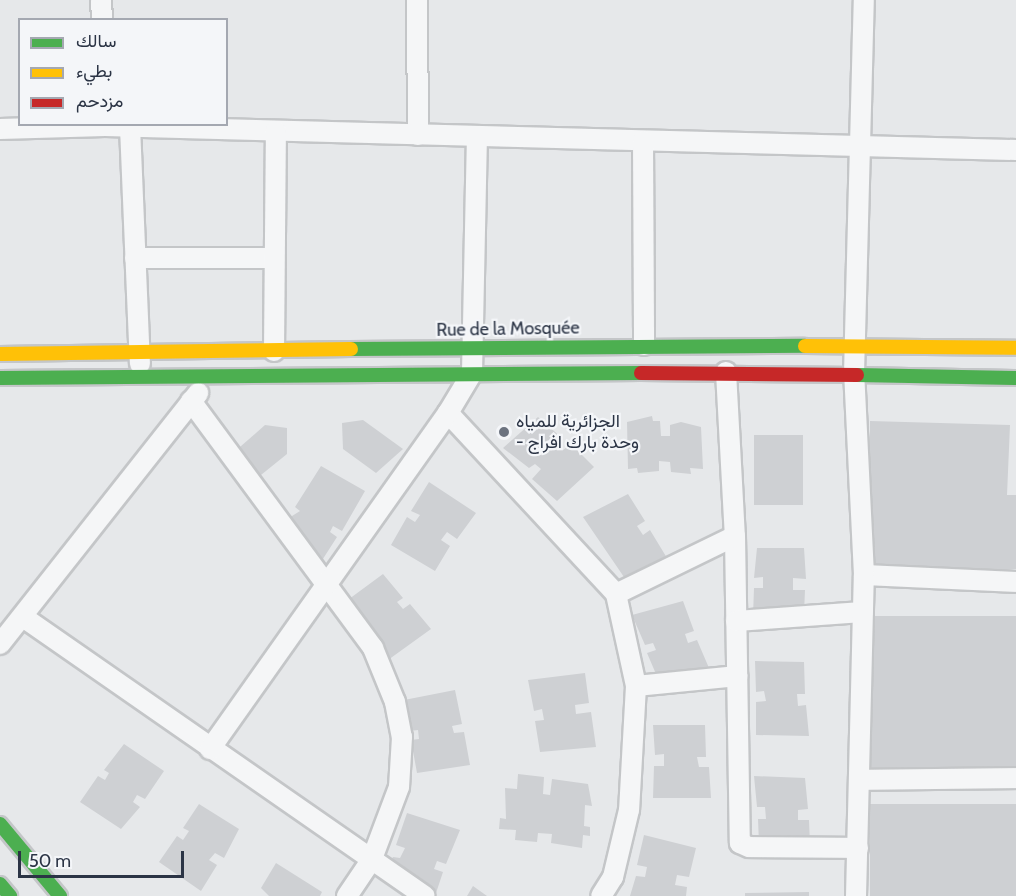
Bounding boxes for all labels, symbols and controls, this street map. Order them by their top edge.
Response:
legend [18,18,228,126]
text: سالك [76,30,116,52]
text: بطيء [76,60,112,82]
text: مزدحم [76,90,123,112]
street label: Rue de la Mosquée [436,317,580,341]
place label: الجزائرية للمياه - وحدة بارك افراج [516,411,639,454]
marker: الجزائرية للمياه - وحدة بارك افراج [497,425,511,439]
scale bar [21,839,188,877]
text: 50 m [29,850,71,872]

